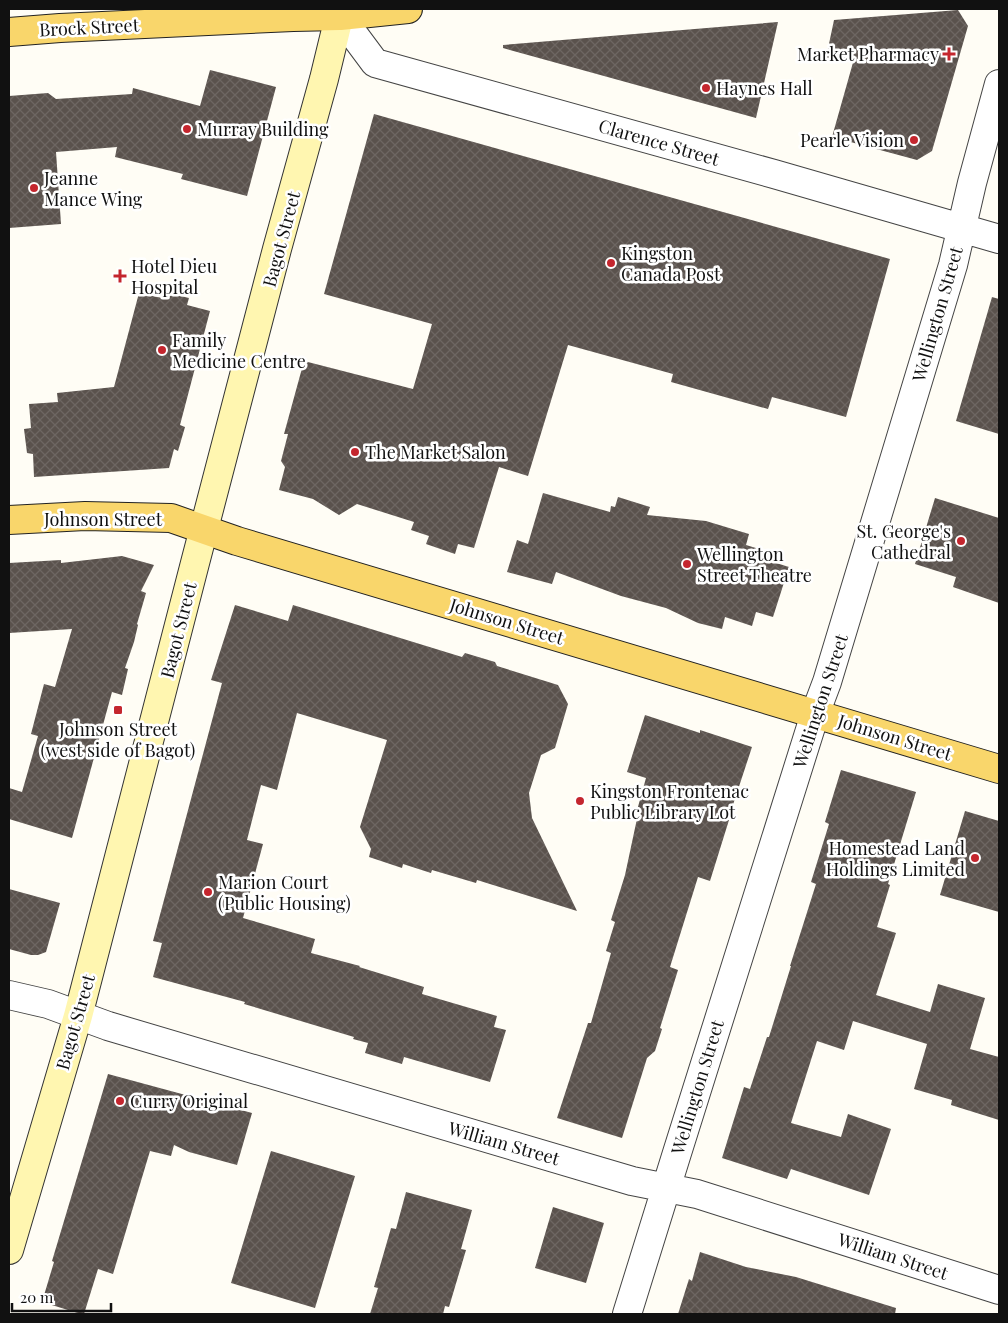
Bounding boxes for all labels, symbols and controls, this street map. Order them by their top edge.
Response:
street label: Brock Street [38,12,140,42]
place label: Market Pharmacy [797,42,939,66]
marker: Market Pharmacy [943,48,955,60]
place label: Haynes Hall [716,76,813,100]
marker: Haynes Hall [700,82,712,94]
street label: Clarence Street [596,113,723,171]
place label: Murray Building [197,117,329,141]
marker: Murray Building [181,123,193,135]
place label: Pearle Vision [800,128,904,152]
marker: Pearle Vision [908,134,920,146]
place label: Jeanne Mance Wing [43,166,143,211]
marker: Jeanne Mance Wing [28,182,40,194]
street label: Bagot Street [257,188,305,290]
place label: Kingston Canada Post [621,241,721,286]
street label: Wellington Street [906,243,968,385]
place label: Hotel Dieu Hospital [131,254,218,299]
marker: Kingston Canada Post [605,257,617,269]
marker: Hotel Dieu Hospital [113,269,127,283]
place label: Family Medicine Centre [172,328,306,373]
marker: Family Medicine Centre [156,344,168,356]
place label: The Market Salon [365,440,506,464]
marker: The Market Salon [349,446,361,458]
street label: Johnson Street [43,507,163,531]
place label: St. George's Cathedral [857,519,951,564]
marker: St. George's Cathedral [955,535,967,547]
place label: Wellington Street Theatre [696,542,812,587]
marker: Wellington Street Theatre [681,558,693,570]
street label: Bagot Street [154,579,202,681]
street label: Johnson Street [446,592,568,650]
street label: Wellington Street [787,630,853,772]
marker: Johnson Street (west side of Bagot) [112,704,124,716]
street label: Johnson Street [834,708,956,766]
place label: Johnson Street (west side of Bagot) [41,717,195,762]
place label: Kingston Frontenac Public Library Lot [590,779,749,824]
marker: Kingston Frontenac Public Library Lot [574,795,586,807]
place label: Homestead Land Holdings Limited [826,836,966,881]
marker: Homestead Land Holdings Limited [969,852,981,864]
place label: Marion Court (Public Housing) [218,870,351,915]
marker: Marion Court (Public Housing) [202,886,214,898]
street label: Bagot Street [50,971,100,1073]
street label: Wellington Street [665,1016,729,1158]
place label: Curry Original [130,1089,248,1113]
marker: Curry Original [114,1095,126,1107]
street label: William Street [445,1115,563,1170]
street label: William Street [834,1227,952,1285]
scale bar [12,1280,111,1312]
text: 20 m [20,1287,54,1307]

